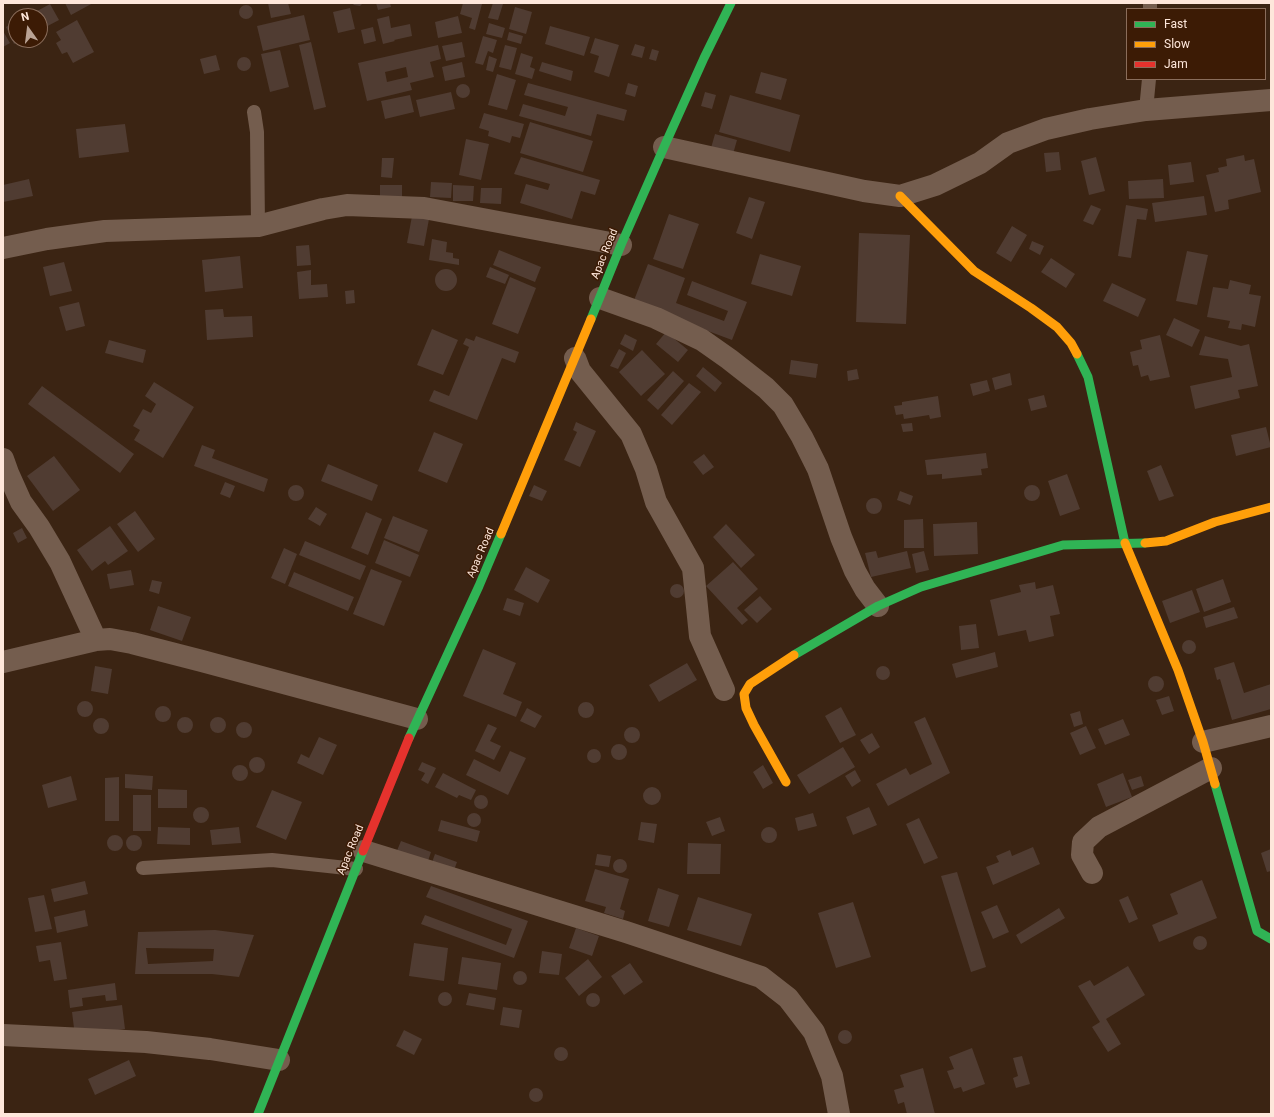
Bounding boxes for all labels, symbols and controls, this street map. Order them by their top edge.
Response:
north arrow [8,8,48,48]
legend [1126,8,1266,80]
text: N [20,10,31,24]
text: Fast [1164,17,1187,31]
text: Slow [1164,37,1190,51]
text: Jam [1164,57,1188,71]
street label: Apac Road [589,227,621,281]
street label: Apac Road [465,526,497,580]
street label: Apac Road [335,823,367,877]

